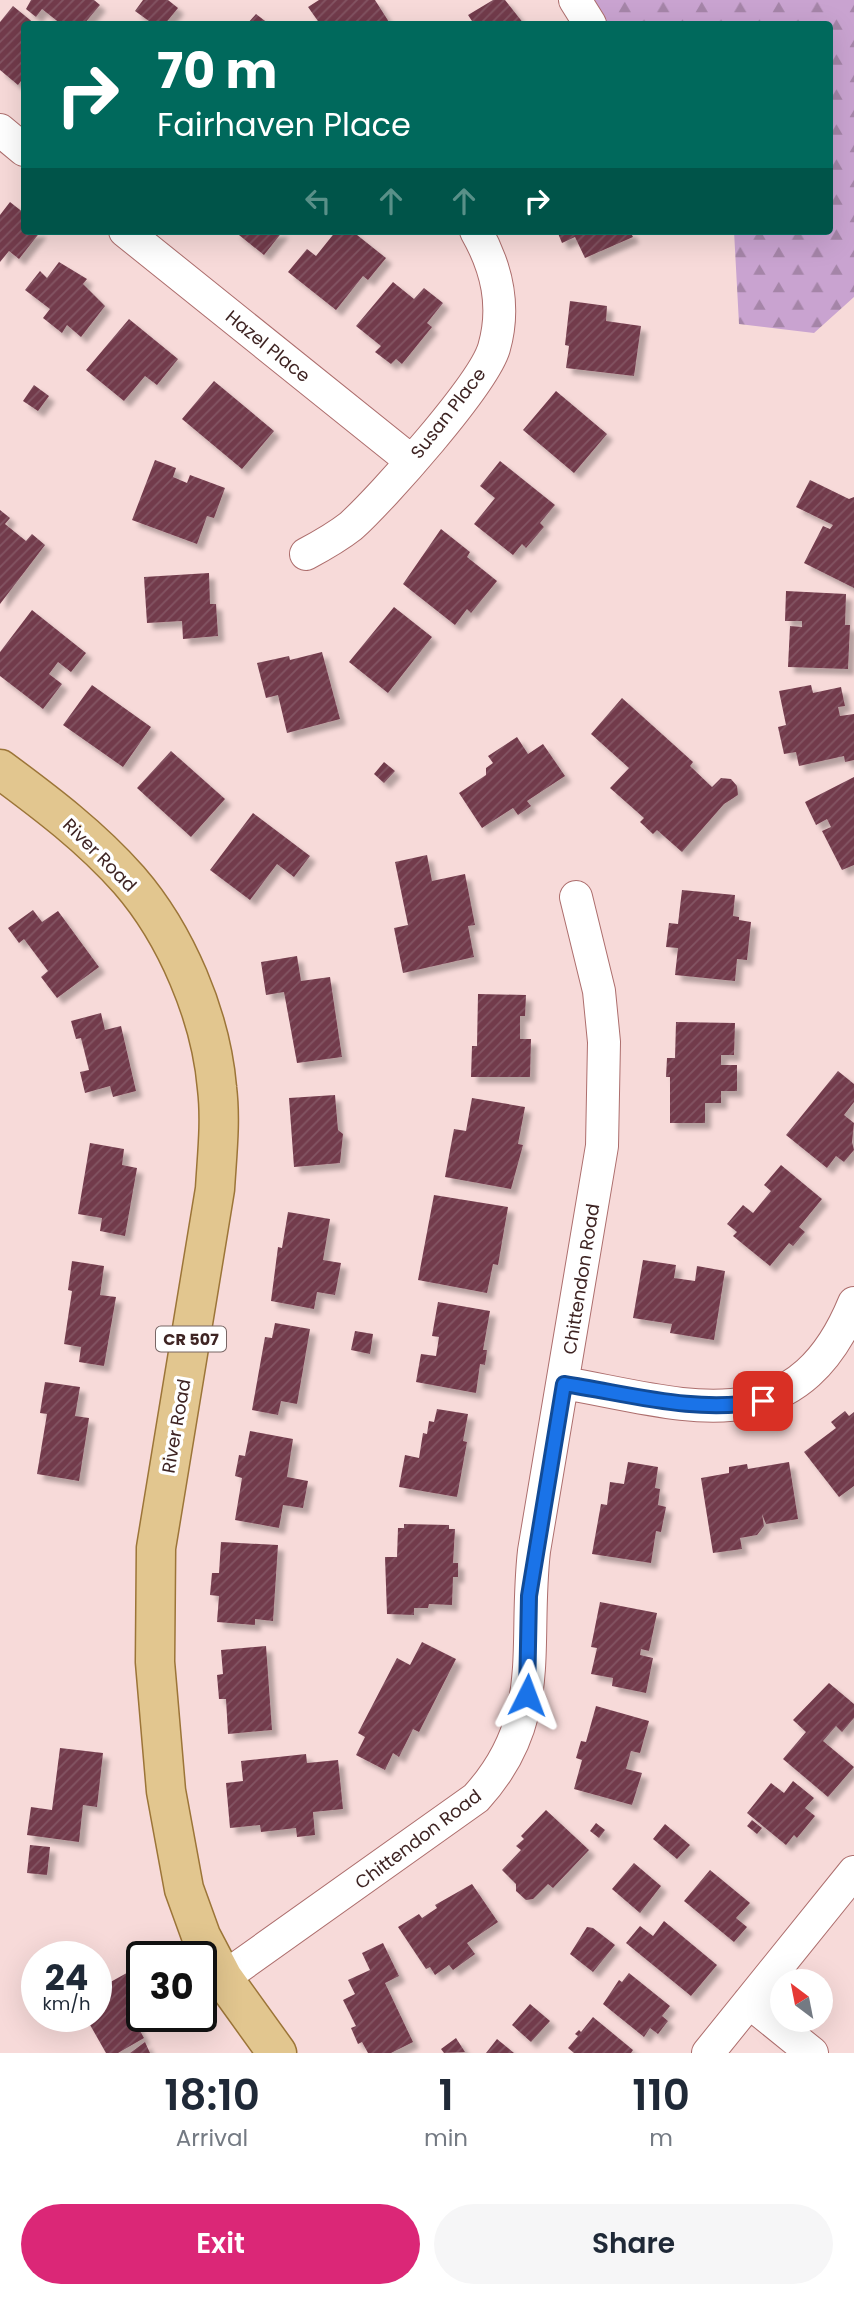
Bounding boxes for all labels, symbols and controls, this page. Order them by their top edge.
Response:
text: 70 m [157,37,277,105]
icon: right [42,49,133,140]
text: Fairhaven Place [157,102,411,147]
icon: left [299,182,337,220]
icon: ahead [372,182,410,220]
icon: ahead [445,182,483,220]
icon: right [518,182,556,220]
street label: Hazel Place [220,304,316,388]
street label: Susan Place [405,362,491,464]
street label: River Road [58,813,142,897]
street label: Chittendon Road [557,1202,605,1356]
road number: CR 507 [156,1326,226,1352]
pin [733,1371,793,1431]
street label: River Road [155,1377,197,1475]
icon: arrive [744,1382,782,1420]
position arrow [490,1658,564,1732]
street label: Chittendon Road [350,1783,486,1895]
speed limit sign: 30 [126,1941,217,2032]
text: 24 [45,1953,88,2002]
north arrow [770,1969,833,2032]
map controls [770,1969,833,2032]
text: km/h [43,1991,90,2016]
text: 18:10 [164,2066,260,2125]
text: 1 [438,2066,454,2125]
text: 110 [632,2066,690,2125]
text: Arrival [176,2122,248,2154]
text: min [424,2122,468,2154]
text: m [649,2122,673,2154]
button: Exit [21,2204,420,2284]
button: Share [434,2204,833,2284]

